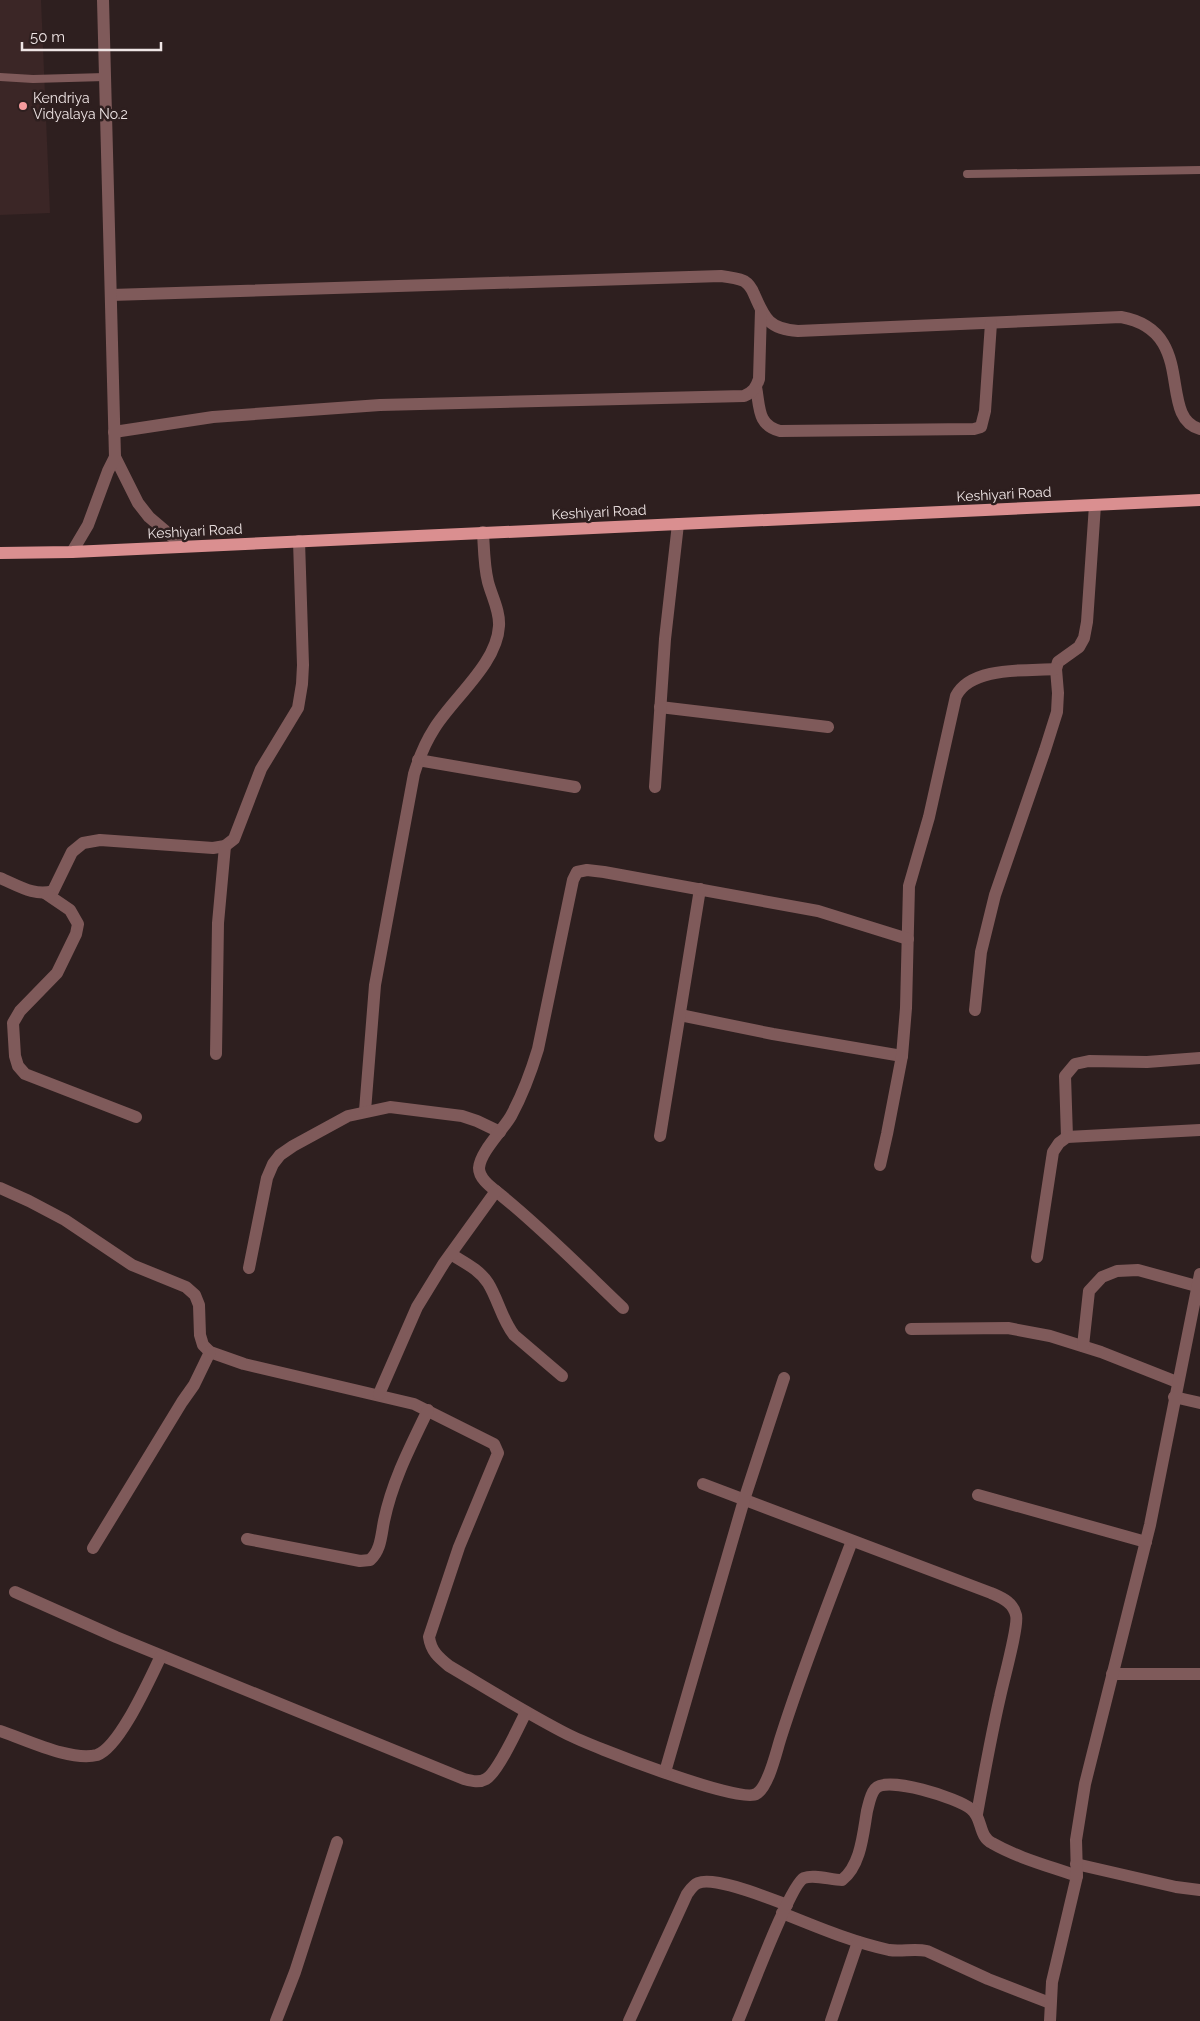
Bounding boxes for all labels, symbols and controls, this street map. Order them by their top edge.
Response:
scale bar [22,20,161,52]
text: 50 m [30,28,65,46]
place label: Kendriya Vidyalaya No.2 [33,90,128,122]
marker: Kendriya Vidyalaya No.2 [17,100,29,112]
street label: Keshiyari Road [956,484,1052,504]
street label: Keshiyari Road [551,502,647,522]
street label: Keshiyari Road [147,521,243,541]

